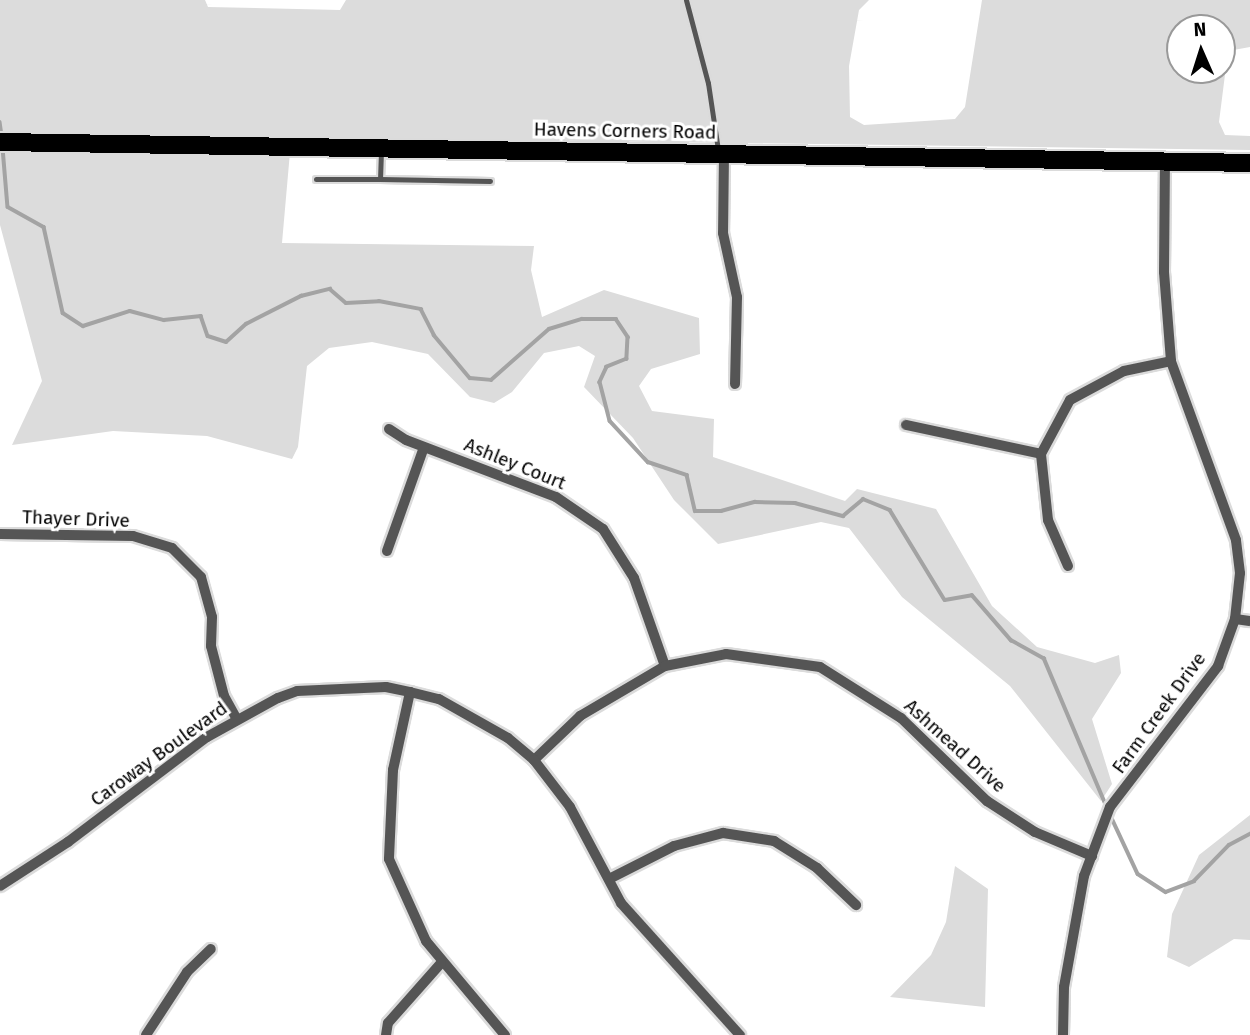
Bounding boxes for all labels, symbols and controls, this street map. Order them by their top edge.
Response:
north arrow [1166,14,1236,84]
text: N [1193,18,1207,41]
street label: Havens Corners Road [534,118,716,144]
street label: Ashley Court [461,433,569,495]
street label: Thayer Drive [22,506,130,532]
street label: Farm Creek Drive [1107,648,1211,778]
street label: Ashmead Drive [900,694,1010,798]
street label: Caroway Boulevard [86,697,232,811]

